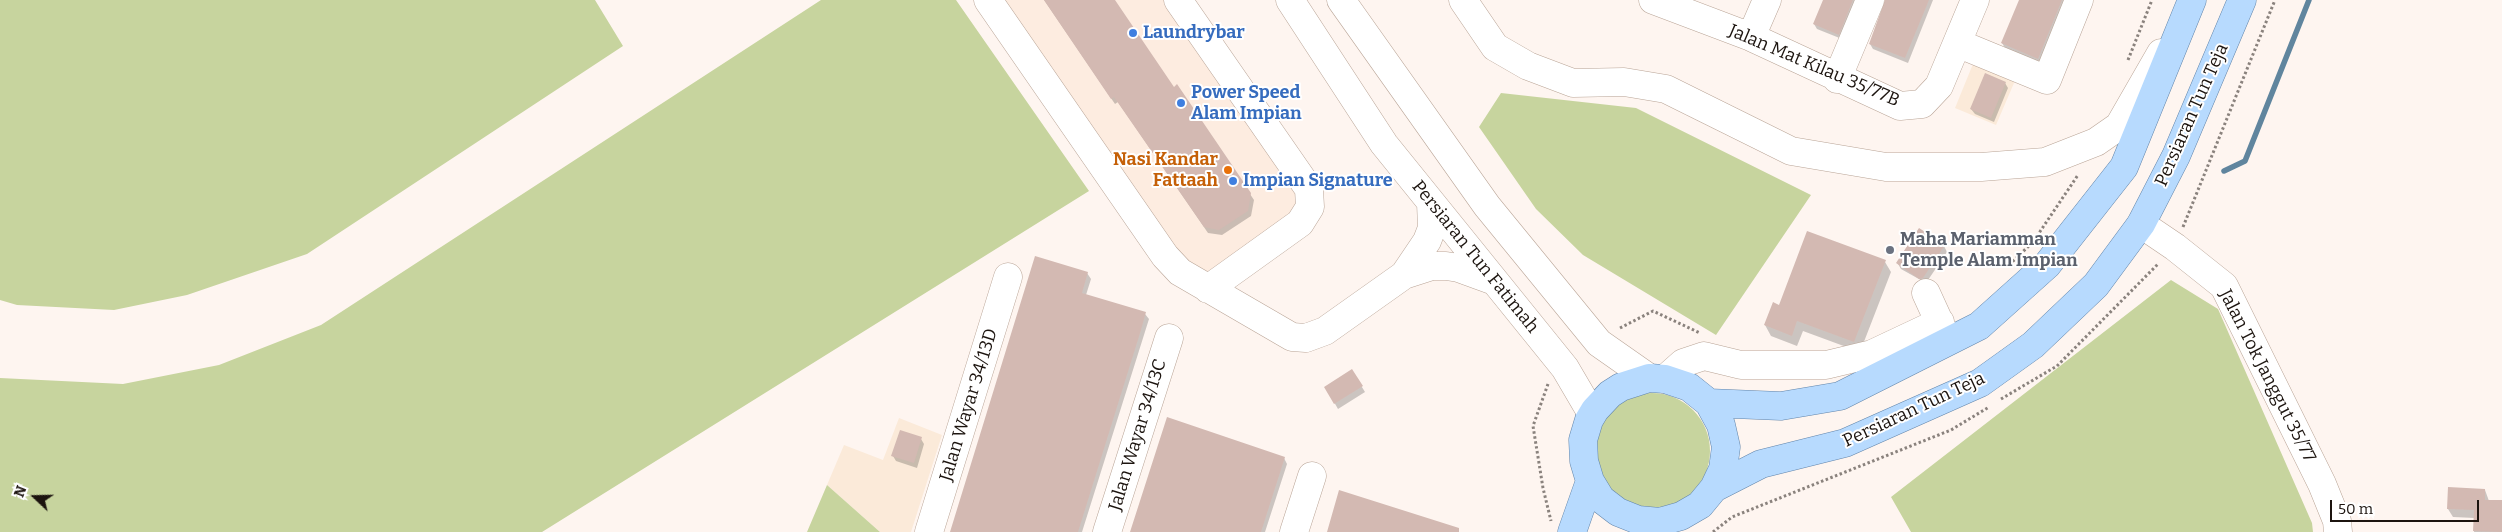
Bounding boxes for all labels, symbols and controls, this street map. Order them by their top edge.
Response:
street label: Jalan Mat Kilau 35/77B [1725,20,1903,112]
place label: Laundrybar [1143,22,1245,44]
marker: Laundrybar [1127,27,1139,39]
street label: Persiaran Tun Teja [2151,40,2233,190]
place label: Power Speed Alam Impian [1191,82,1302,125]
marker: Power Speed Alam Impian [1175,97,1187,109]
place label: Nasi Kandar Fattaah [1113,149,1218,192]
marker: Nasi Kandar Fattaah [1222,164,1234,176]
place label: Impian Signature [1243,170,1393,192]
marker: Impian Signature [1227,175,1239,187]
street label: Persiaran Tun Fatimah [1407,177,1543,337]
place label: Maha Mariamman Temple Alam Impian [1900,229,2078,272]
marker: Maha Mariamman Temple Alam Impian [1884,244,1896,256]
street label: Jalan Tok Janggut 35/77 [2214,286,2320,466]
street label: Jalan Wayar 34/13D [936,326,1002,484]
street label: Jalan Wayar 34/13C [1105,357,1171,513]
street label: Persiaran Tun Teja [1840,368,1988,452]
north arrow [10,472,60,522]
text: N [11,483,30,500]
scale bar [2332,490,2481,522]
text: 50 m [2338,500,2373,518]

